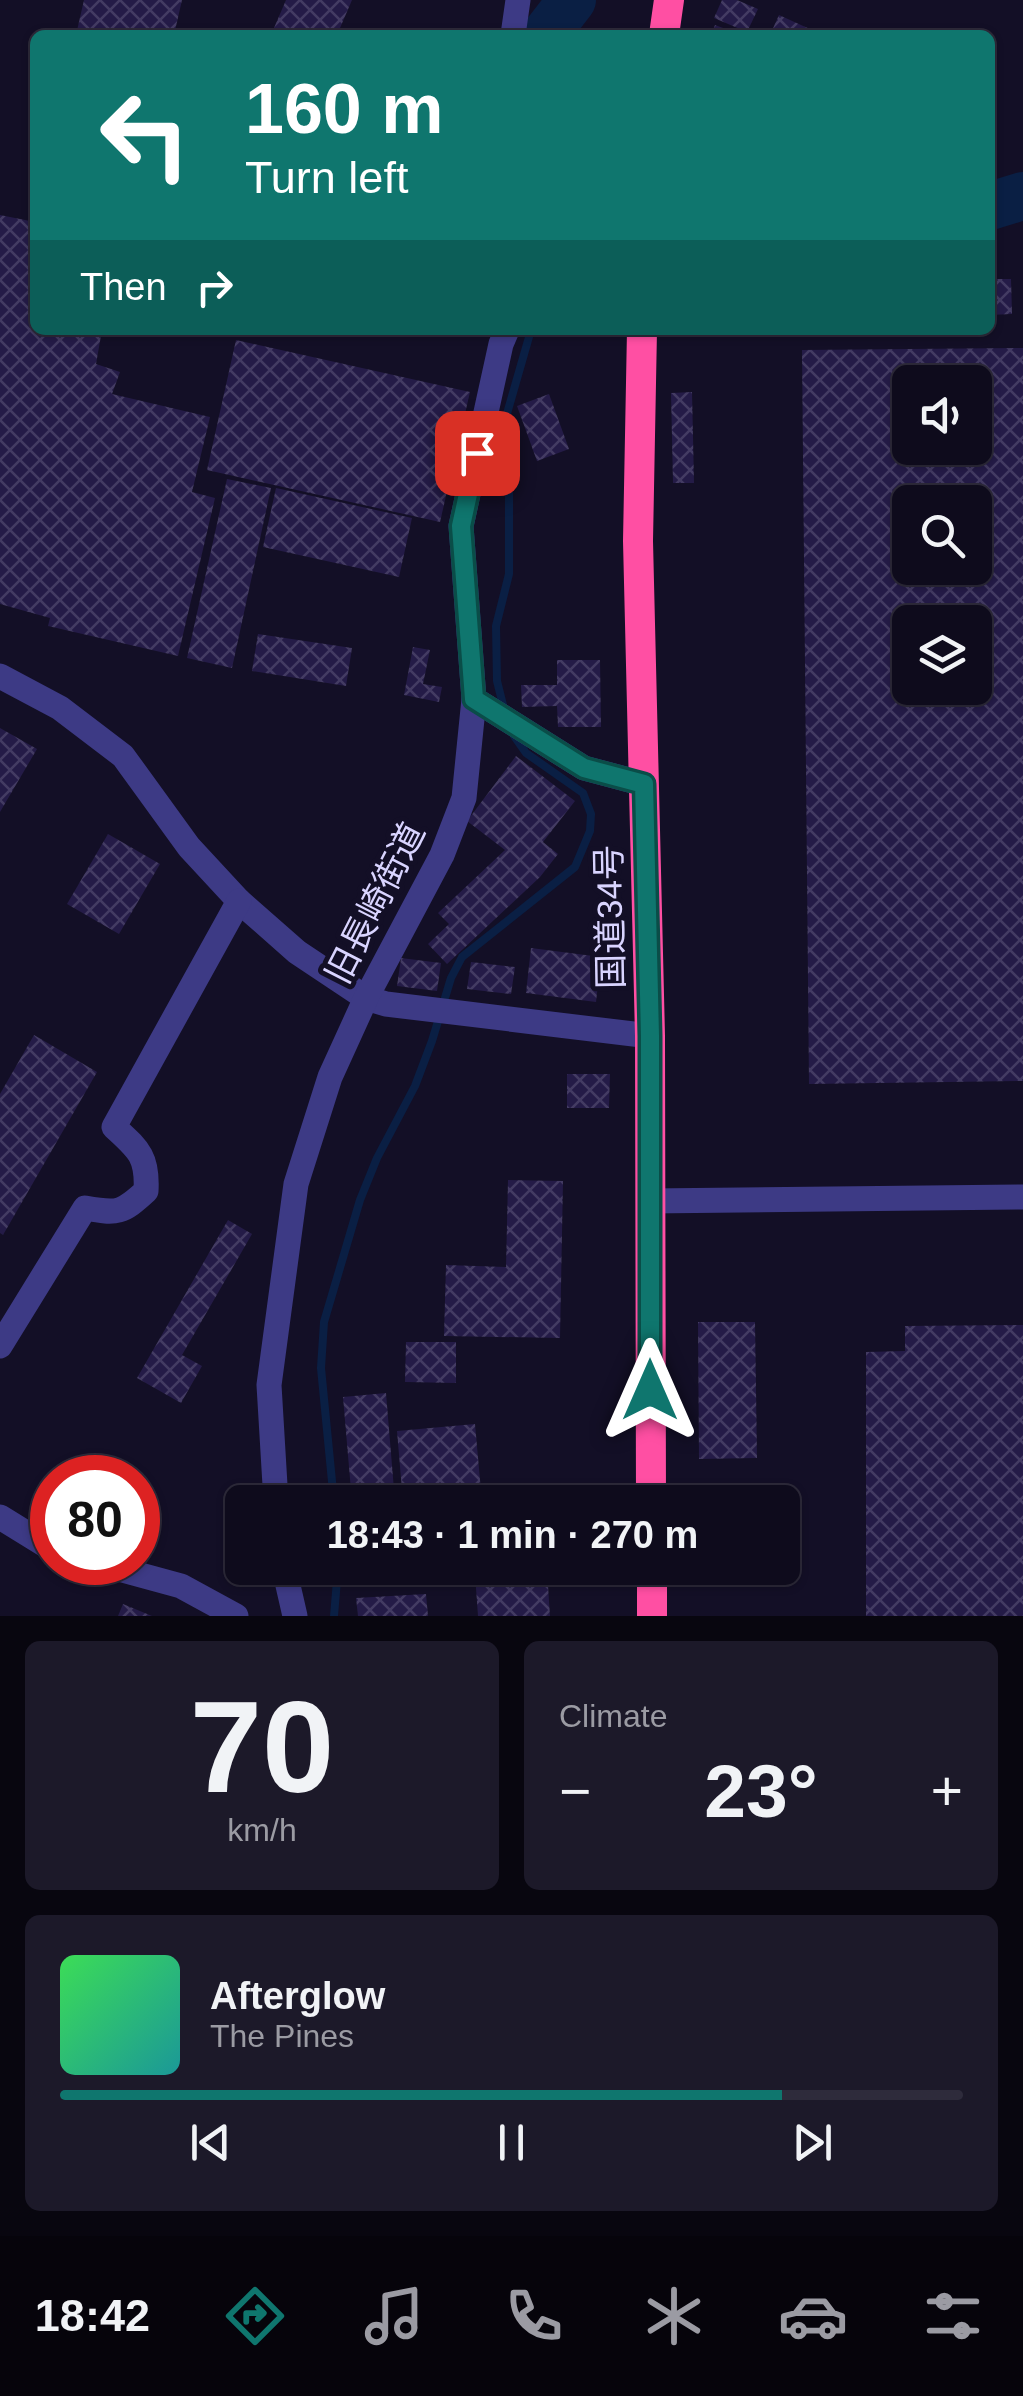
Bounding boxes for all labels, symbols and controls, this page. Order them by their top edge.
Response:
icon: left [80,70,210,200]
text: 160 m [245,70,443,148]
text: Turn left [245,152,408,203]
icon: right [187,260,242,315]
text: Then [80,266,167,308]
map controls [892,365,992,705]
button: sound [892,365,992,465]
pin [435,411,520,496]
icon: arrive [450,426,505,481]
button: search [892,485,992,585]
button: layers [892,605,992,705]
street label: 旧長崎街道 [317,816,432,990]
street label: 国道34号 [589,845,630,989]
position arrow [598,1338,702,1442]
speed limit sign: 80 [30,1455,160,1585]
text: 18:43 · 1 min · 270 m [327,1514,698,1556]
text: 70 [190,1674,334,1820]
text: Climate [559,1698,667,1734]
text: 23° [704,1749,818,1833]
text: − [559,1760,591,1822]
text: + [931,1760,963,1822]
text: km/h [227,1812,297,1848]
text: Afterglow [210,1975,385,2017]
text: The Pines [210,2018,354,2054]
icon: previous [183,2115,238,2170]
icon: pause [484,2115,539,2170]
icon: next [785,2115,840,2170]
icon: directions [220,2281,290,2351]
icon: music [359,2281,429,2351]
icon: phone [499,2281,569,2351]
icon: climate [639,2281,709,2351]
icon: car [778,2281,848,2351]
icon: filters [918,2281,988,2351]
text: 18:42 [35,2290,150,2341]

